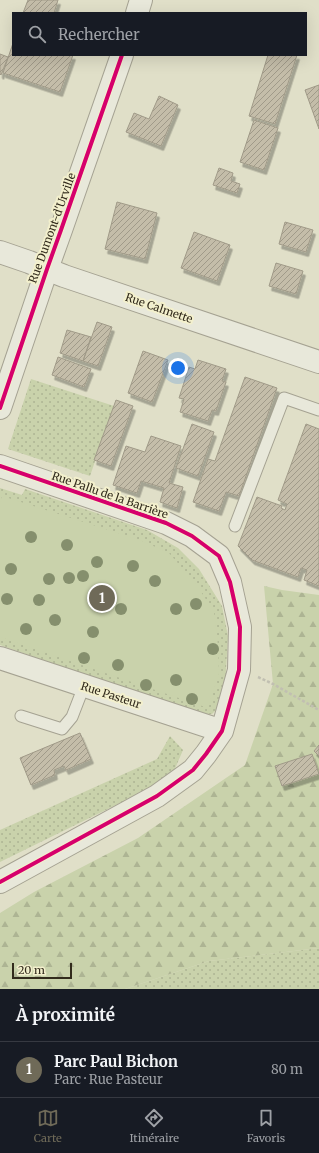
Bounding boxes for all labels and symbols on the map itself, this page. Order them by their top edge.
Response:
street label: Rue Dumont-d'Urville [26,171,79,285]
street label: Rue Calmette [124,290,195,326]
your location [168,358,188,378]
street label: Rue Pallu de la Barrière [50,469,170,522]
pin: 1 [89,583,115,613]
street label: Rue Pasteur [79,679,143,711]
scale bar [12,961,72,980]

